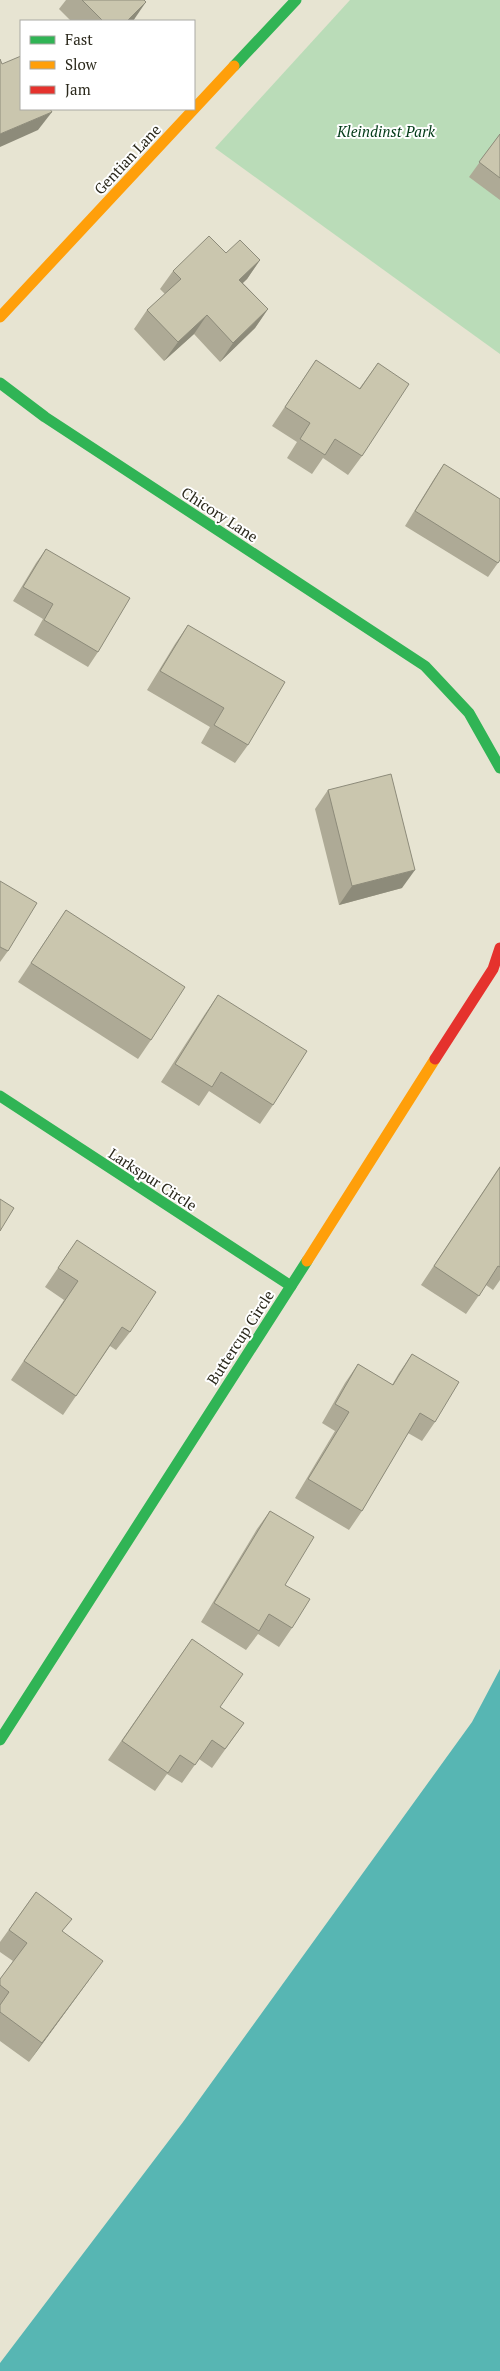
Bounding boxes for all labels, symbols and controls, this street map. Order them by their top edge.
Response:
legend [20,20,195,110]
text: Fast [65,29,93,49]
text: Slow [65,54,98,74]
text: Jam [65,79,91,99]
street label: Gentian Lane [89,120,165,198]
park label: Kleindinst Park [336,121,436,141]
street label: Chicory Lane [178,482,262,546]
street label: Larkspur Circle [105,1143,201,1215]
street label: Buttercup Circle [202,1286,278,1388]

